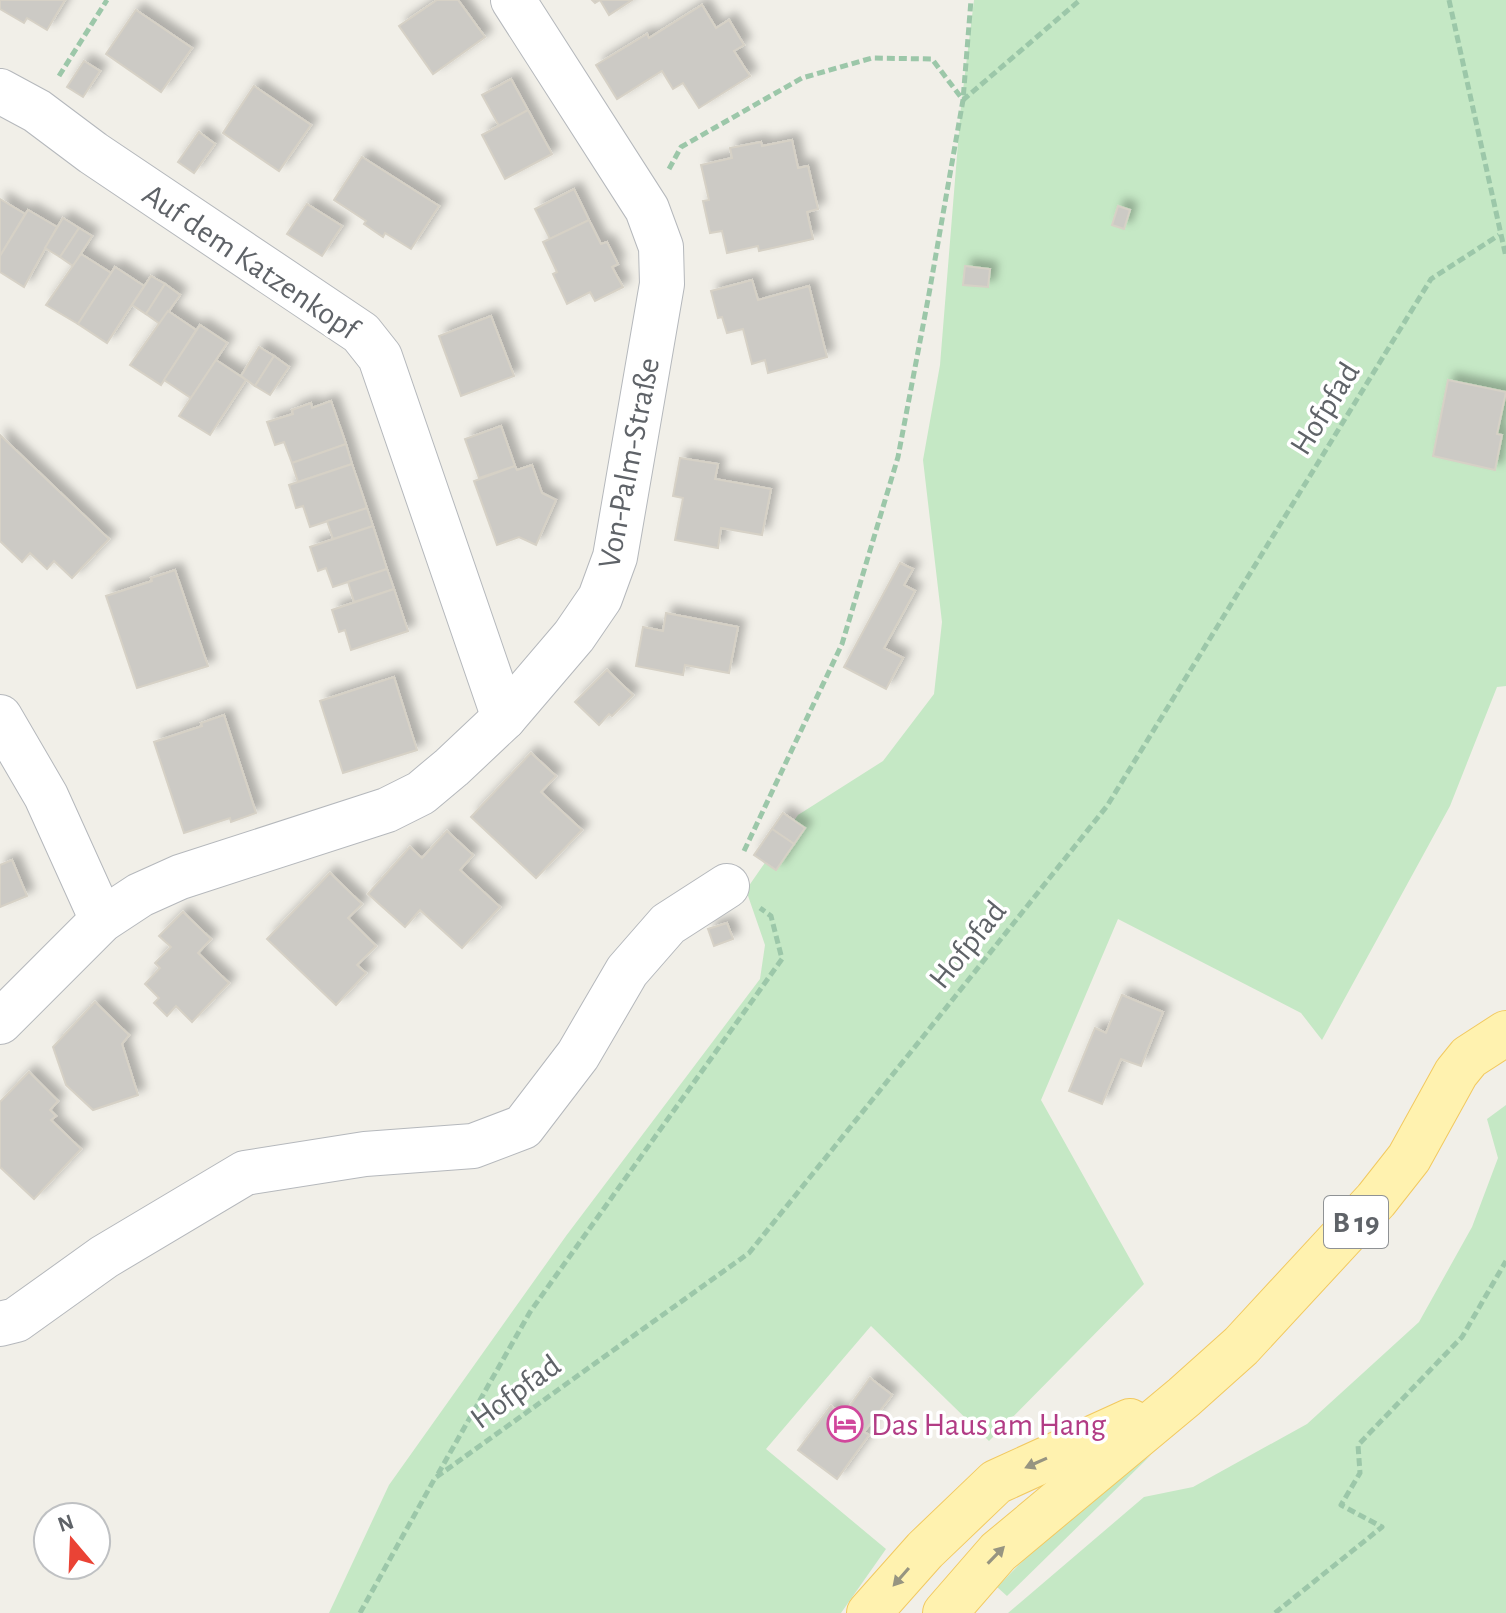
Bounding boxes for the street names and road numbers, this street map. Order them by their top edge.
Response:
street label: Auf dem Katzenkopf [137,178,366,347]
street label: Von-Palm-Straße [593,355,665,571]
street label: Hofpfad [1284,357,1366,460]
street label: Hofpfad [923,895,1012,994]
road number: B 19 [1324,1196,1388,1248]
street label: Hofpfad [465,1349,566,1435]

